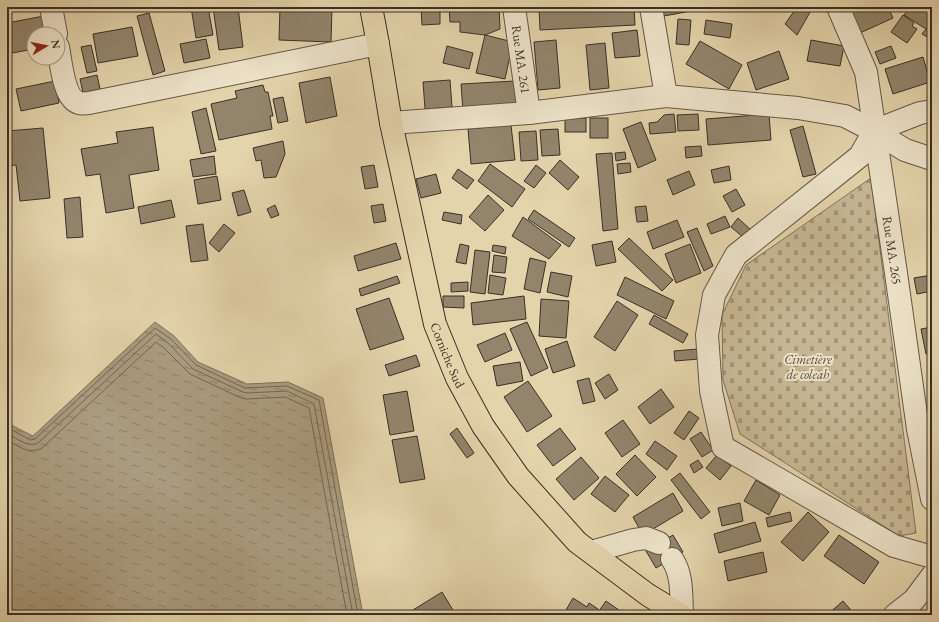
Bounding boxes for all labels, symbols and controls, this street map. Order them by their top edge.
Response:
street label: Rue MA. 261 [508,24,534,95]
north arrow [26,26,66,66]
text: N [48,39,64,50]
street label: Rue MA. 265 [879,215,906,286]
street label: Corniche Sud [426,320,469,391]
park label: Cimetière de coleah [784,351,832,383]

